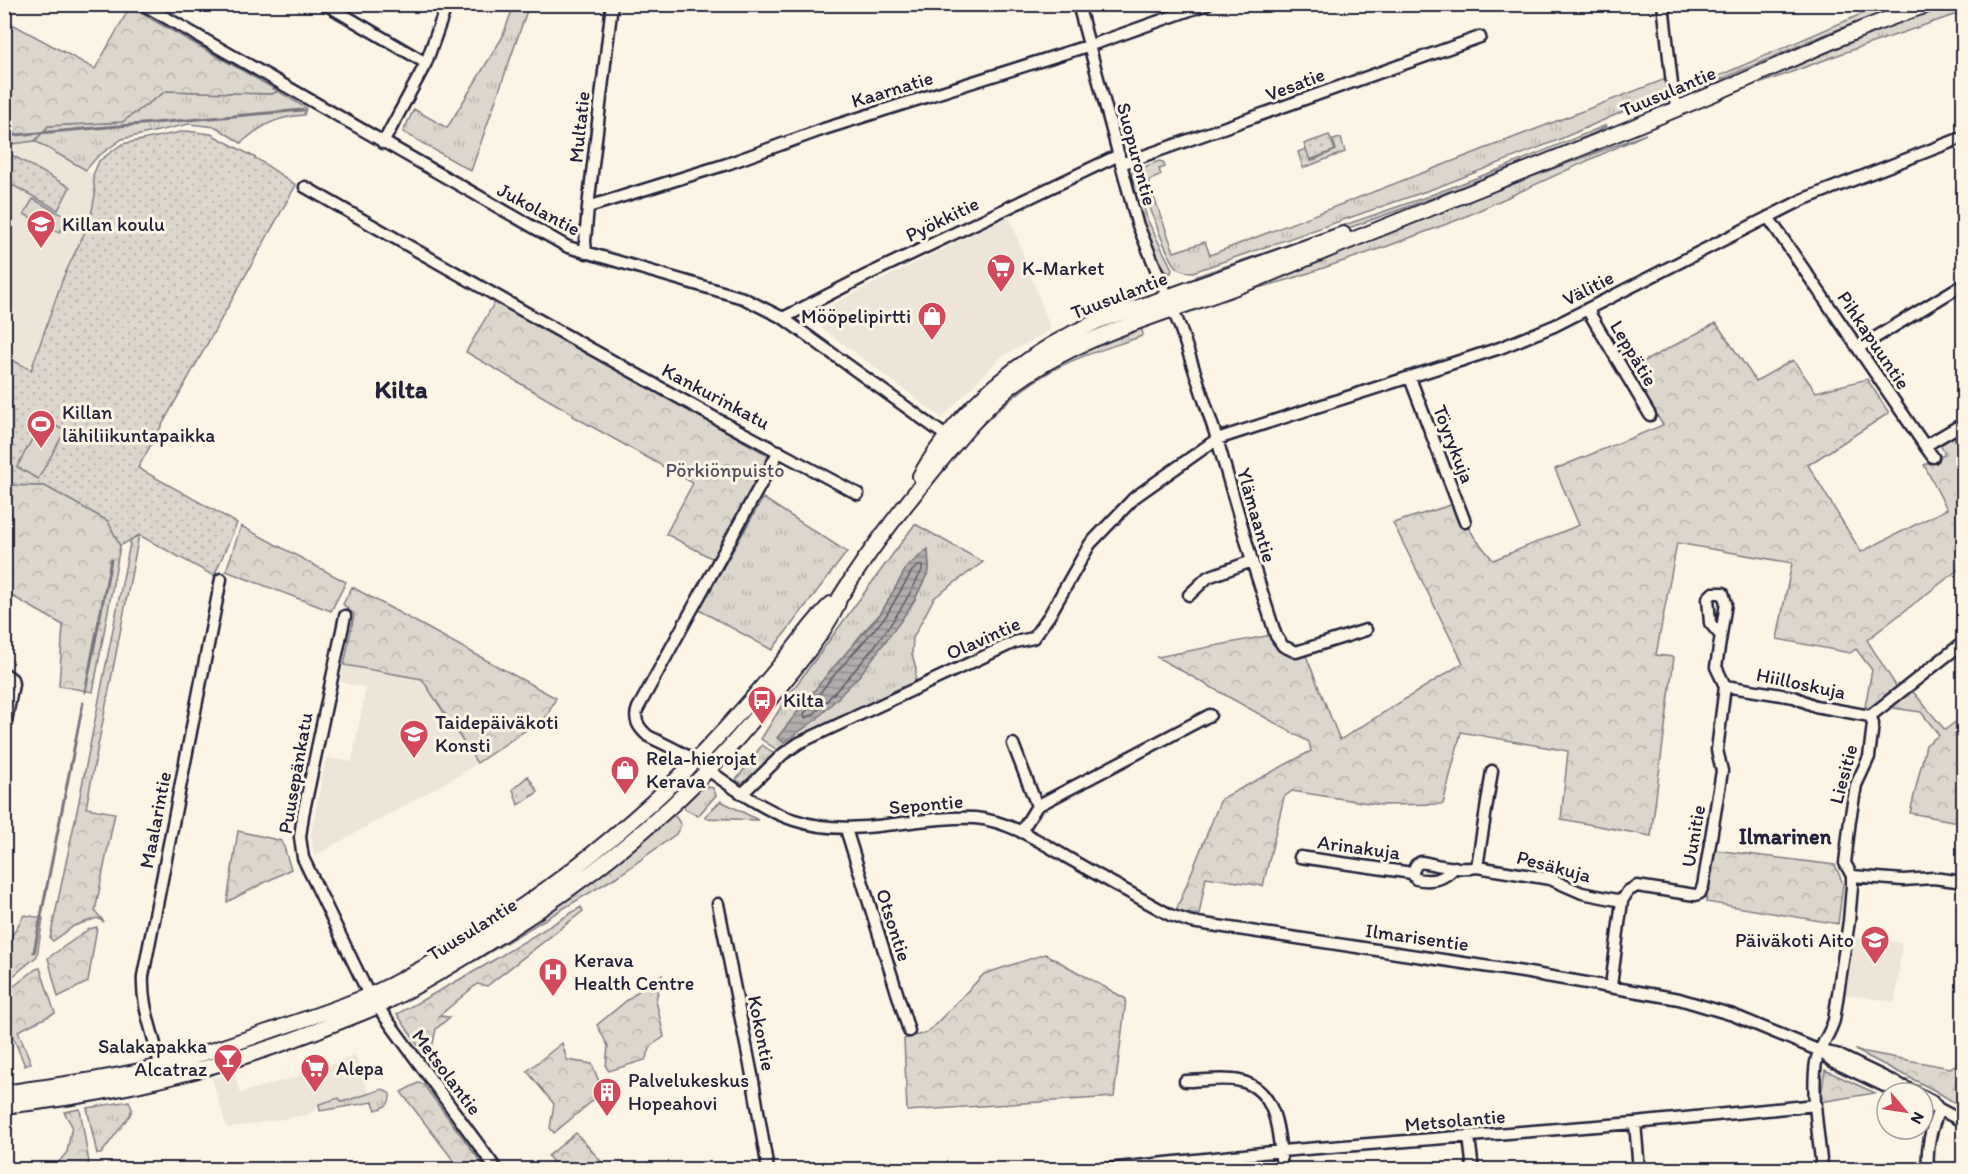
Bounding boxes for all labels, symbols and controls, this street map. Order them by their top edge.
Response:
street label: Tuusulantie [1617,60,1719,122]
street label: Vesatie [1262,62,1328,106]
street label: Kaarnatie [848,65,936,113]
street label: Multatie [563,90,595,164]
street label: Suopurontie [1112,100,1162,208]
street label: Jukolantie [493,177,585,241]
street label: Pyökkitie [901,191,983,247]
school or university icon: Killan koulu [25,208,57,250]
place label: Killan koulu [62,212,165,236]
supermarket icon: K-Market [985,252,1017,294]
place label: K-Market [1022,256,1105,280]
street label: Välitie [1558,265,1618,311]
street label: Tuusulantie [1067,266,1171,324]
street label: Pihkapuuntie [1832,286,1916,394]
shop icon: Mööpelipirtti [916,300,948,342]
place label: Mööpelipirtti [801,304,911,328]
street label: Leppätie [1605,316,1663,390]
street label: Kankurinkatu [658,357,774,435]
district label: Kilta [374,373,428,405]
place label: Killan lähiliikuntapaikka [62,400,215,447]
street label: Töyrykuja [1428,401,1480,487]
sports icon: Killan lähiliikuntapaikka [25,408,57,450]
park label: Pörkiönpuisto [665,458,785,482]
street label: Ylämaantie [1232,465,1282,565]
street label: Olavintie [942,611,1024,665]
street label: Hiilloskuja [1754,662,1848,704]
bus stop icon: Kilta [746,684,778,726]
place label: Kilta [783,688,824,712]
street label: Puusepänkatu [273,710,317,836]
place label: Taidepäiväkoti Konsti [435,710,559,757]
school or university icon: Taidepäiväkoti Konsti [398,718,430,760]
street label: Liesitie [1824,742,1862,806]
place label: Rela-hierojat Kerava [646,746,757,793]
shop icon: Rela-hierojat Kerava [609,754,641,796]
street label: Maalarintie [134,769,176,871]
street label: Sepontie [888,789,964,819]
street label: Uunitie [1676,803,1710,869]
district label: Ilmarinen [1739,823,1832,850]
street label: Arinakuja [1316,829,1402,865]
street label: Pesäkuja [1514,845,1594,888]
street label: Otsontie [871,886,917,964]
street label: Tuusulantie [423,892,521,966]
street label: Ilmarisentie [1364,918,1470,956]
school or university icon: Päiväkoti Aito [1859,924,1891,966]
place label: Päiväkoti Aito [1735,928,1854,952]
place label: Kerava Health Centre [574,948,694,995]
hospital icon: Kerava Health Centre [537,956,569,998]
street label: Kokontie [743,993,781,1073]
street label: Metsolantie [407,1024,487,1120]
place label: Salakapakka Alcatraz [98,1034,207,1081]
bar icon: Salakapakka Alcatraz [212,1042,244,1084]
supermarket icon: Alepa [299,1052,331,1094]
place label: Alepa [336,1056,384,1080]
place label: Palvelukeskus Hopeahovi [628,1068,749,1115]
building icon: Palvelukeskus Hopeahovi [591,1076,623,1118]
north arrow [1875,1081,1935,1141]
street label: Metsolantie [1404,1104,1506,1136]
text: N [1907,1109,1929,1127]

